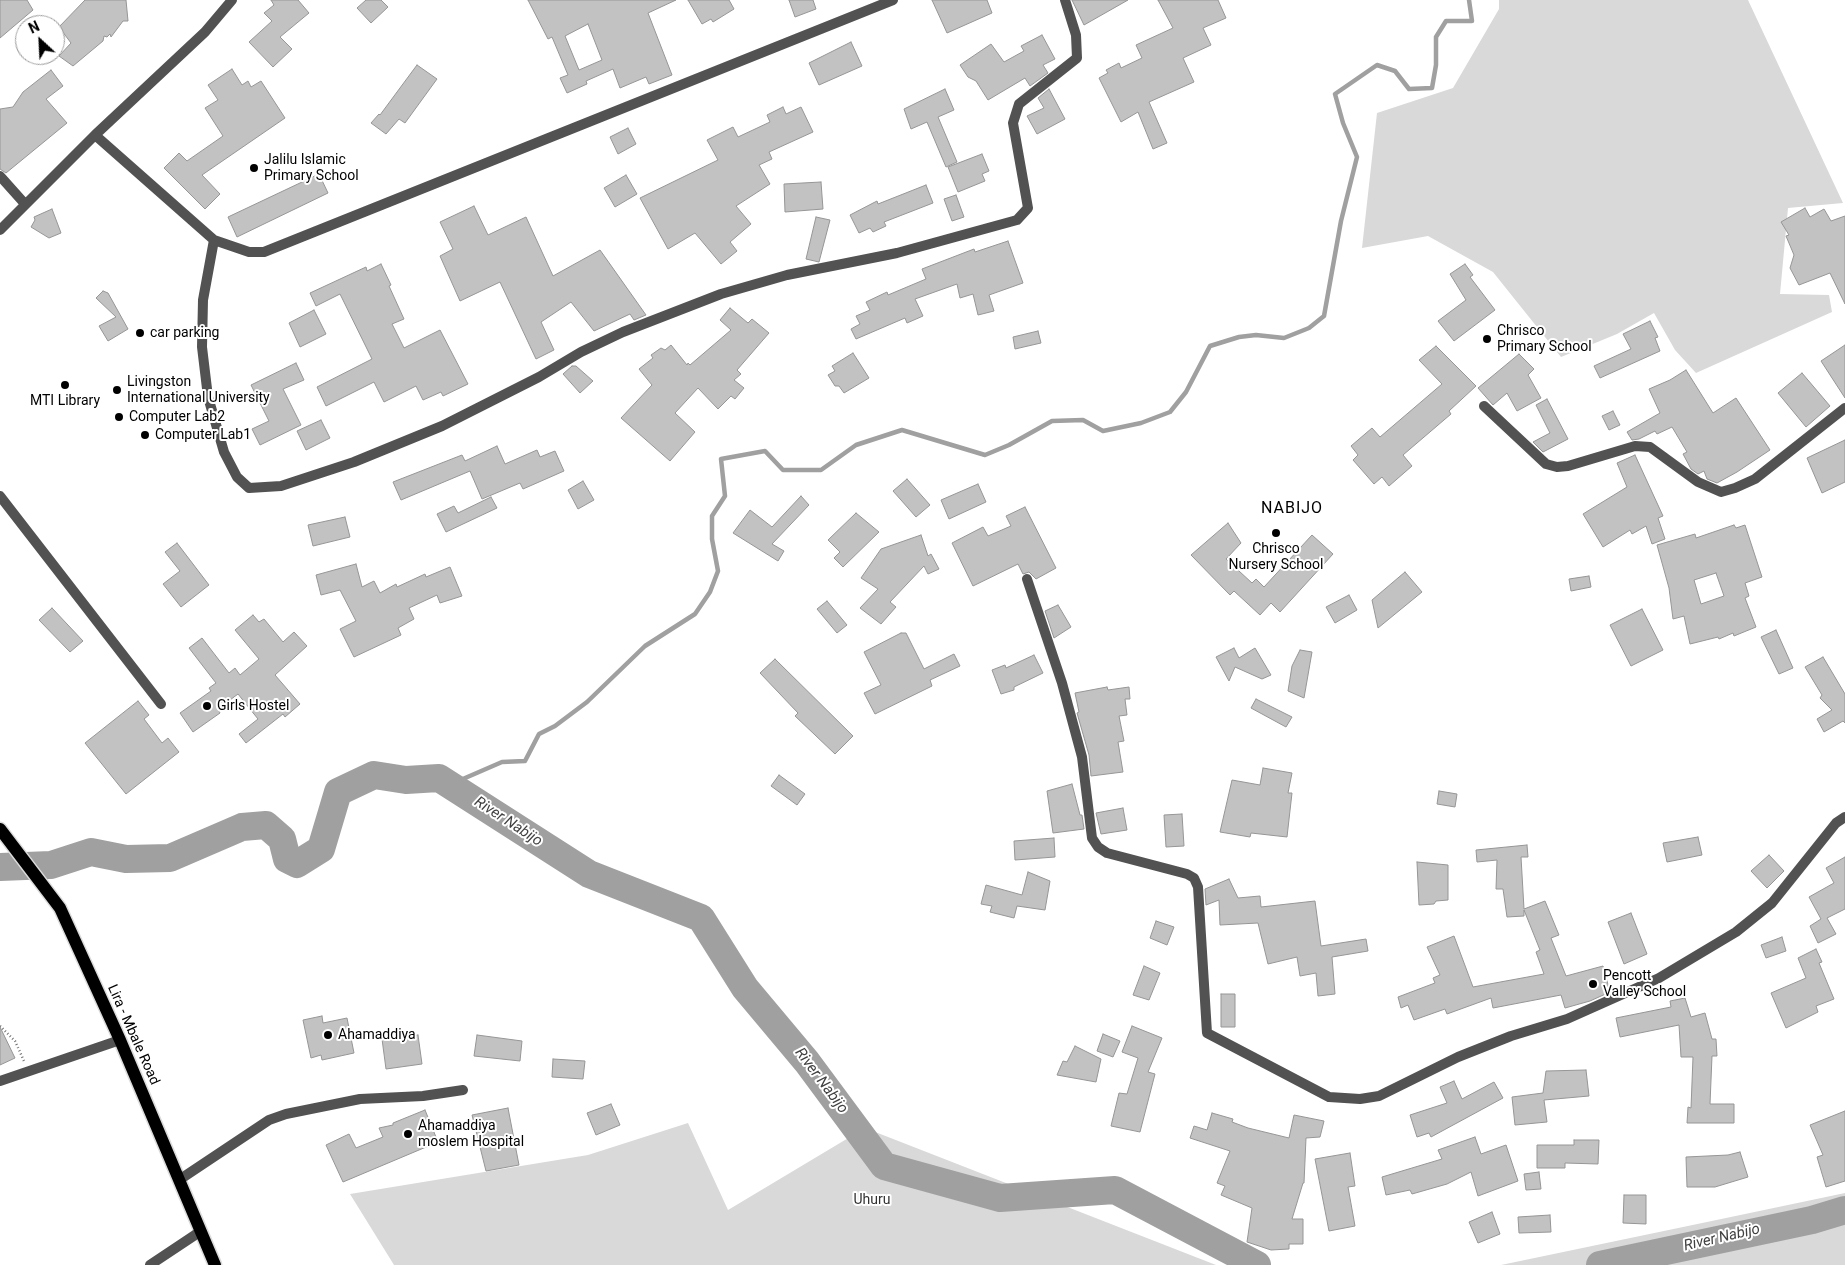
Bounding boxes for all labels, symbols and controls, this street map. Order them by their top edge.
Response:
north arrow [15,15,65,65]
text: N [26,18,42,37]
place label: Jalilu Islamic Primary School [264,152,359,184]
marker: Jalilu Islamic Primary School [248,162,260,174]
place label: Chrisco Primary School [1497,323,1592,356]
place label: car parking [150,325,219,341]
marker: car parking [134,327,146,339]
marker: Chrisco Primary School [1481,333,1493,345]
place label: Livingston International University [127,374,270,407]
marker: MTI Library [59,379,71,391]
marker: Livingston International University [111,384,123,396]
place label: MTI Library [30,393,100,409]
place label: Computer Lab2 [129,409,225,425]
marker: Computer Lab2 [113,411,125,423]
place label: Computer Lab1 [155,427,251,443]
marker: Computer Lab1 [139,429,151,441]
district label: NABIJO [1260,499,1324,519]
marker: Chrisco Nursery School [1270,527,1282,539]
place label: Chrisco Nursery School [1229,541,1323,574]
place label: Girls Hostel [217,698,289,714]
marker: Girls Hostel [201,700,213,712]
water label: River Nabijo [471,793,545,851]
place label: Pencott Valley School [1603,968,1686,1000]
marker: Pencott Valley School [1587,978,1599,990]
street label: Lira - Mbale Road [103,982,163,1088]
place label: Ahamaddiya [338,1027,416,1043]
marker: Ahamaddiya [322,1029,334,1041]
water label: River Nabijo [790,1045,852,1117]
place label: Ahamaddiya moslem Hospital [418,1118,524,1150]
marker: Ahamaddiya moslem Hospital [402,1128,414,1140]
park label: Uhuru [854,1192,890,1208]
water label: River Nabijo [1682,1221,1762,1255]

